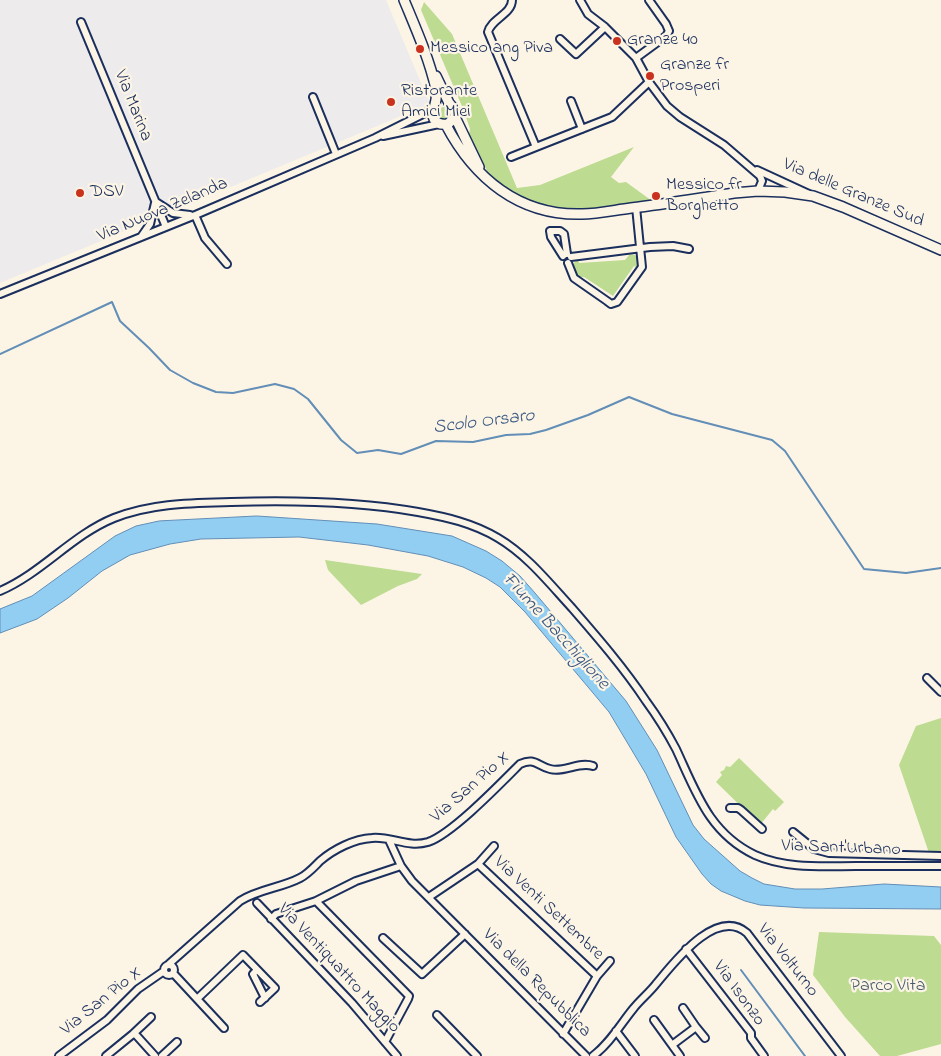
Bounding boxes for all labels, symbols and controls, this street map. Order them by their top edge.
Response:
place label: Granze 40 [627,30,698,52]
marker: Granze 40 [611,35,623,47]
place label: Messico ang Piva [430,38,553,60]
marker: Messico ang Piva [414,43,426,55]
place label: Granze fr Prosperi [660,55,729,98]
street label: Via Marina [108,67,156,145]
marker: Granze fr Prosperi [644,70,656,82]
place label: Ristorante Amici Miei [401,81,477,124]
marker: Ristorante Amici Miei [385,96,397,108]
street label: Via delle Granze Sud [779,155,927,233]
street label: Via Nuova Zelanda [95,174,231,248]
place label: Messico fr Borghetto [666,175,742,218]
place label: DSV [90,182,123,204]
marker: DSV [74,187,86,199]
marker: Messico fr Borghetto [650,190,662,202]
water label: Scolo Orsaro [432,405,536,441]
water label: Fiume Bacchiglione [497,569,613,695]
street label: Via San Pio X [427,748,515,828]
street label: Via Sant'Urbano [781,836,901,862]
street label: Via Venti Settembre [488,852,608,966]
street label: Via Ventiquattro Maggio [272,899,404,1039]
street label: Via Volturno [752,920,822,1002]
street label: Via della Repubblica [477,925,595,1043]
street label: Via Isonzo [707,957,769,1031]
street label: Via San Pio X [57,963,147,1041]
park label: Parco Vita [851,976,925,998]

